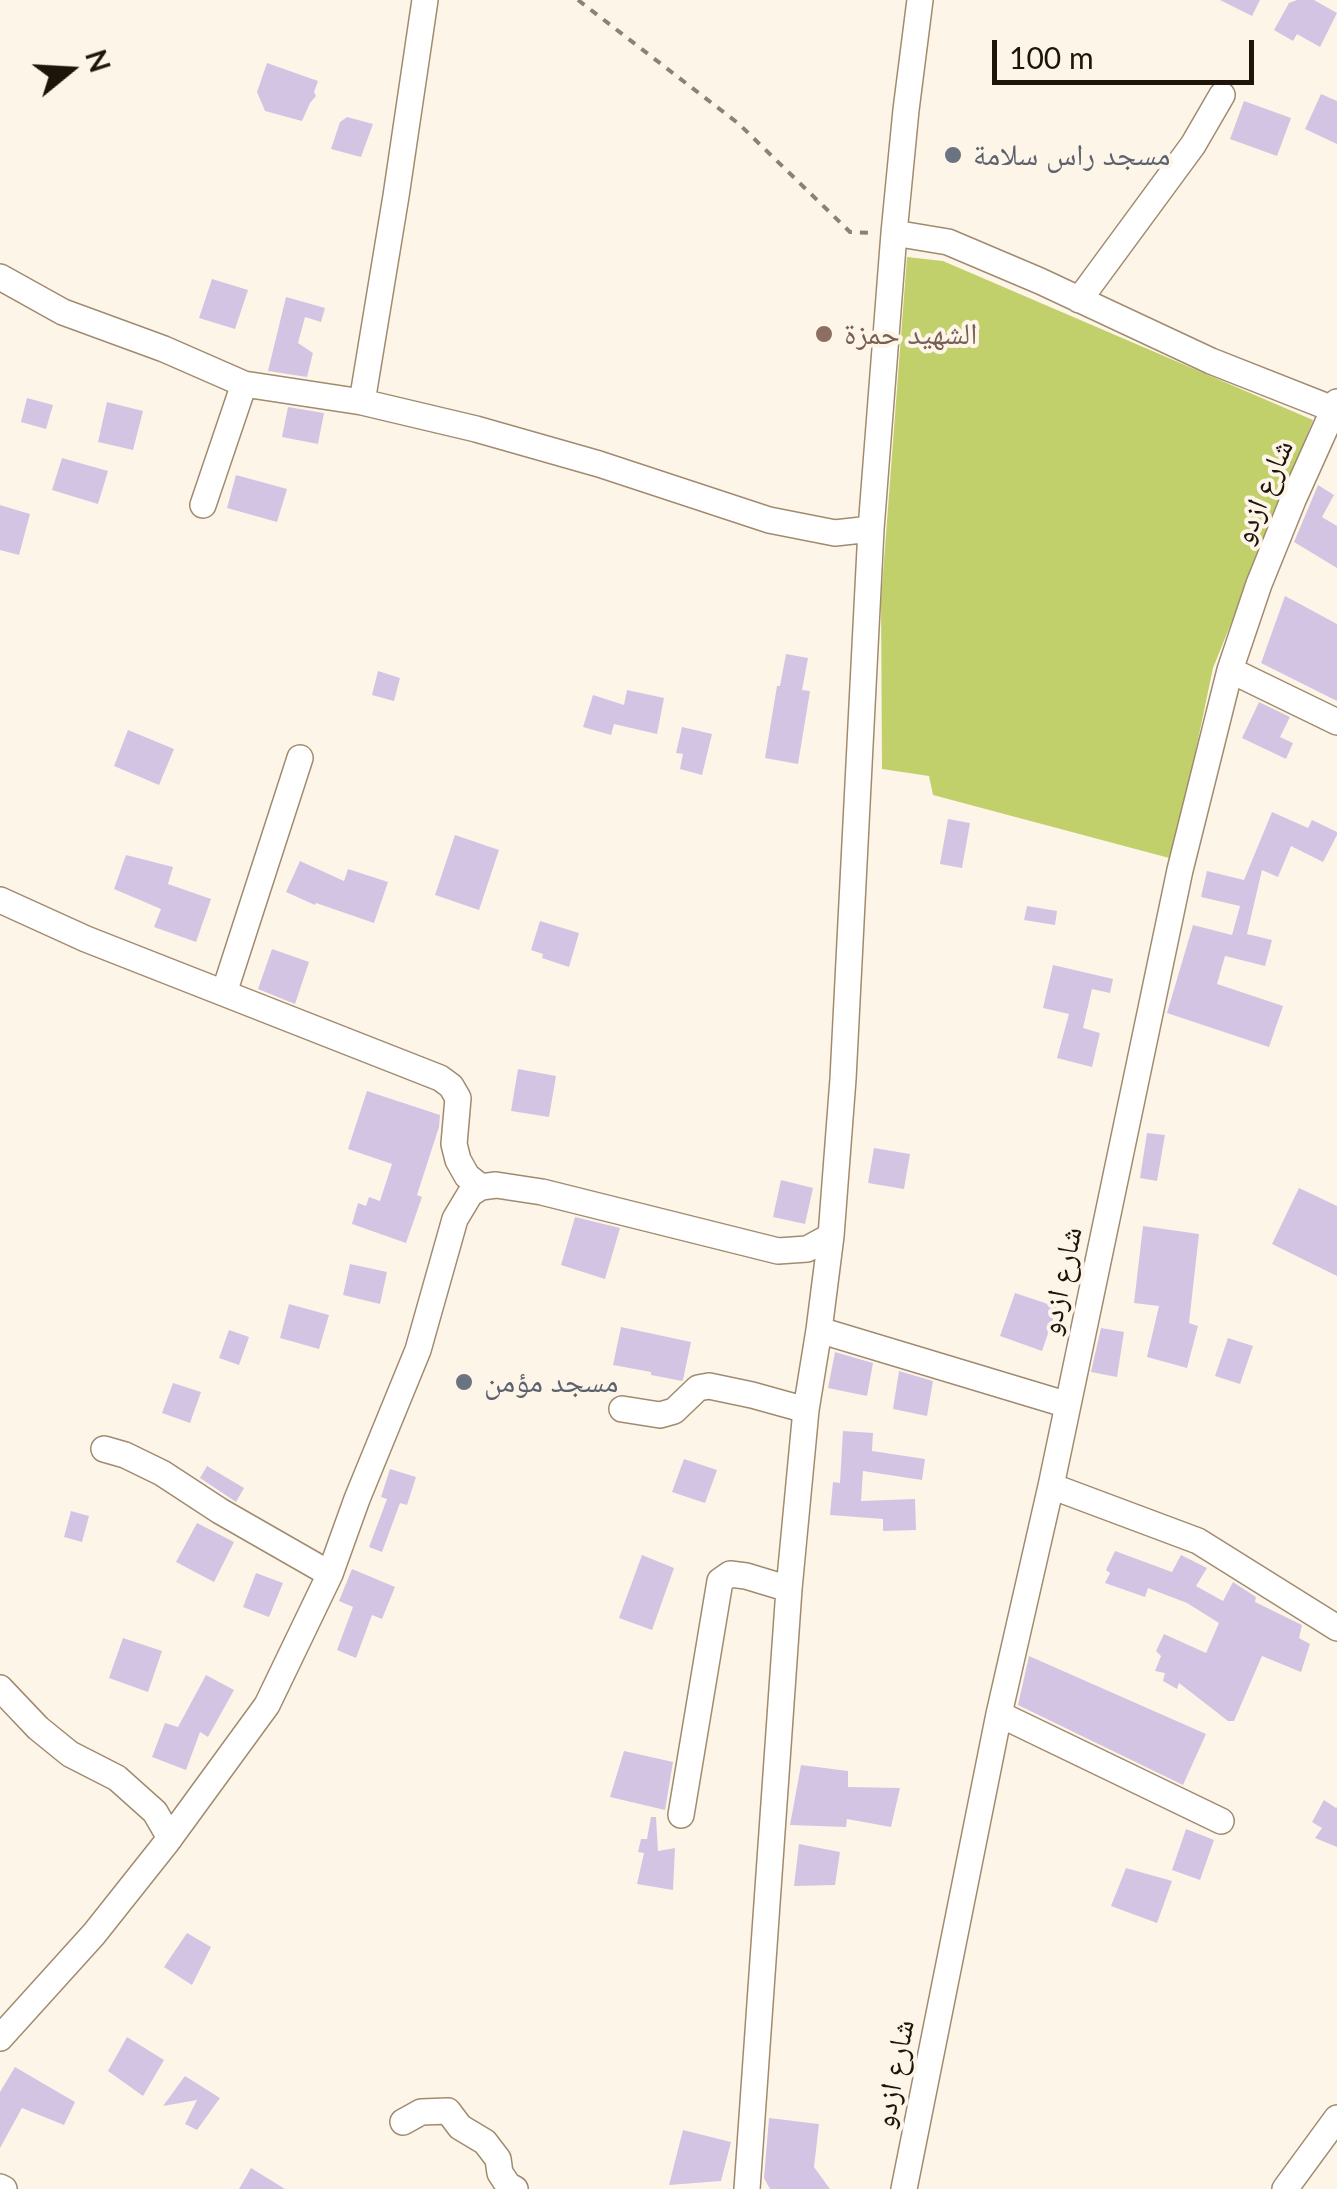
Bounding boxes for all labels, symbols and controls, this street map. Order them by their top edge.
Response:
north arrow [20,20,120,120]
scale bar [997,20,1260,82]
text: 100 m [1009,39,1094,75]
text: N [79,45,118,76]
place label: مسجد راس سلامة [973,137,1171,173]
marker: مسجد راس سلامة [942,144,964,166]
place label: الشهيد حمزة [844,316,977,352]
marker: الشهيد حمزة [813,323,835,345]
street label: شارع ازدو [1225,434,1301,550]
street label: شارع ازدو [1032,1224,1090,1338]
place label: مسجد مؤمن [484,1364,618,1400]
marker: مسجد مؤمن [453,1371,475,1393]
street label: شارع ازدو [866,2017,922,2131]

